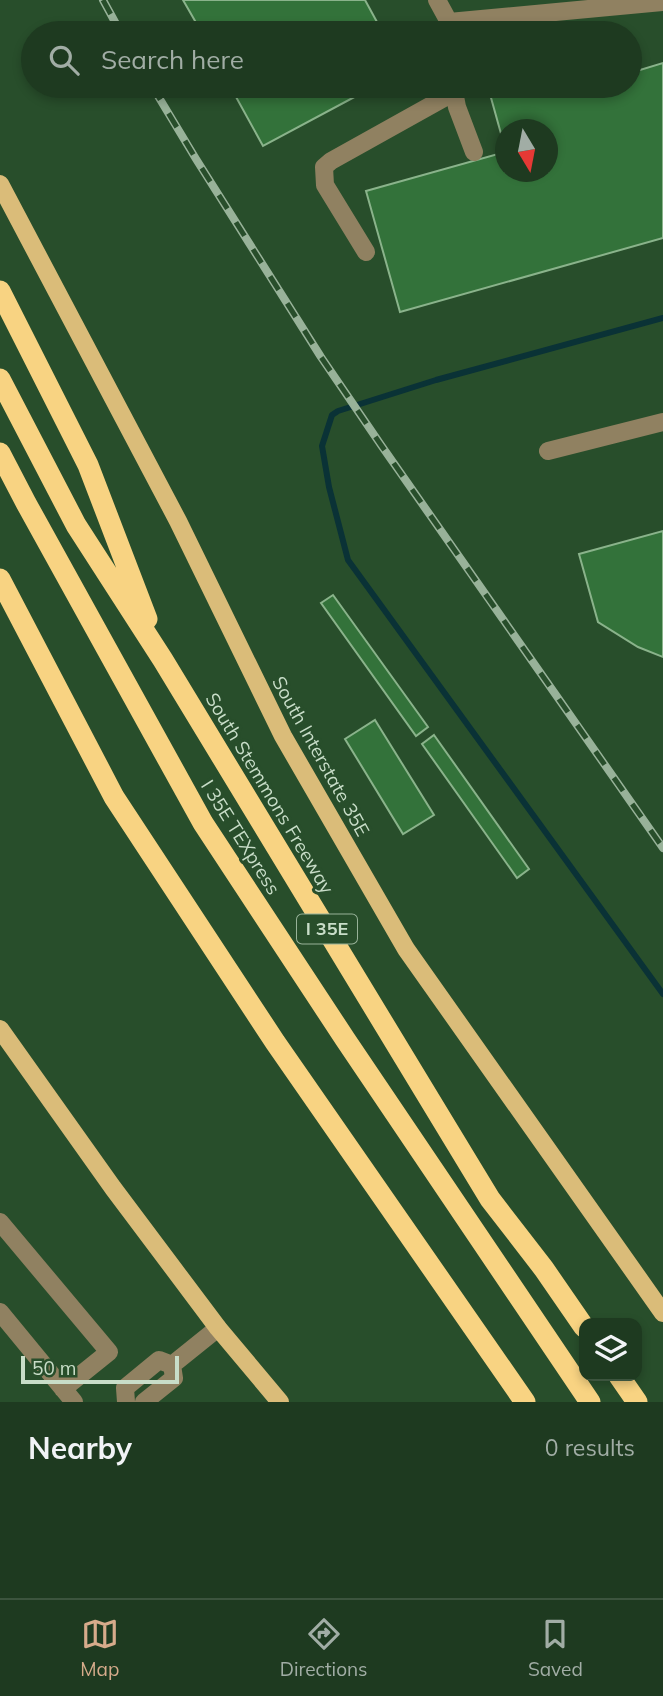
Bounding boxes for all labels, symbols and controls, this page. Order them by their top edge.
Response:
search box [21,21,642,98]
icon: search [45,41,83,79]
text: Search here [101,43,244,76]
north arrow [495,119,558,182]
street label: South Interstate 35E [267,672,375,840]
street label: South Stemmons Freeway [200,688,340,898]
street label: I 35E TEXpress [196,775,286,899]
road number: I 35E [297,914,357,944]
map controls [579,1318,642,1381]
button: layers [579,1318,642,1381]
scale bar [21,1353,178,1385]
text: 50 m [32,1356,76,1380]
text: Nearby [28,1429,132,1467]
text: 0 results [545,1433,635,1462]
tab: Map [80,1615,119,1681]
tab: Directions [280,1615,368,1681]
tab: Saved [528,1615,583,1681]

